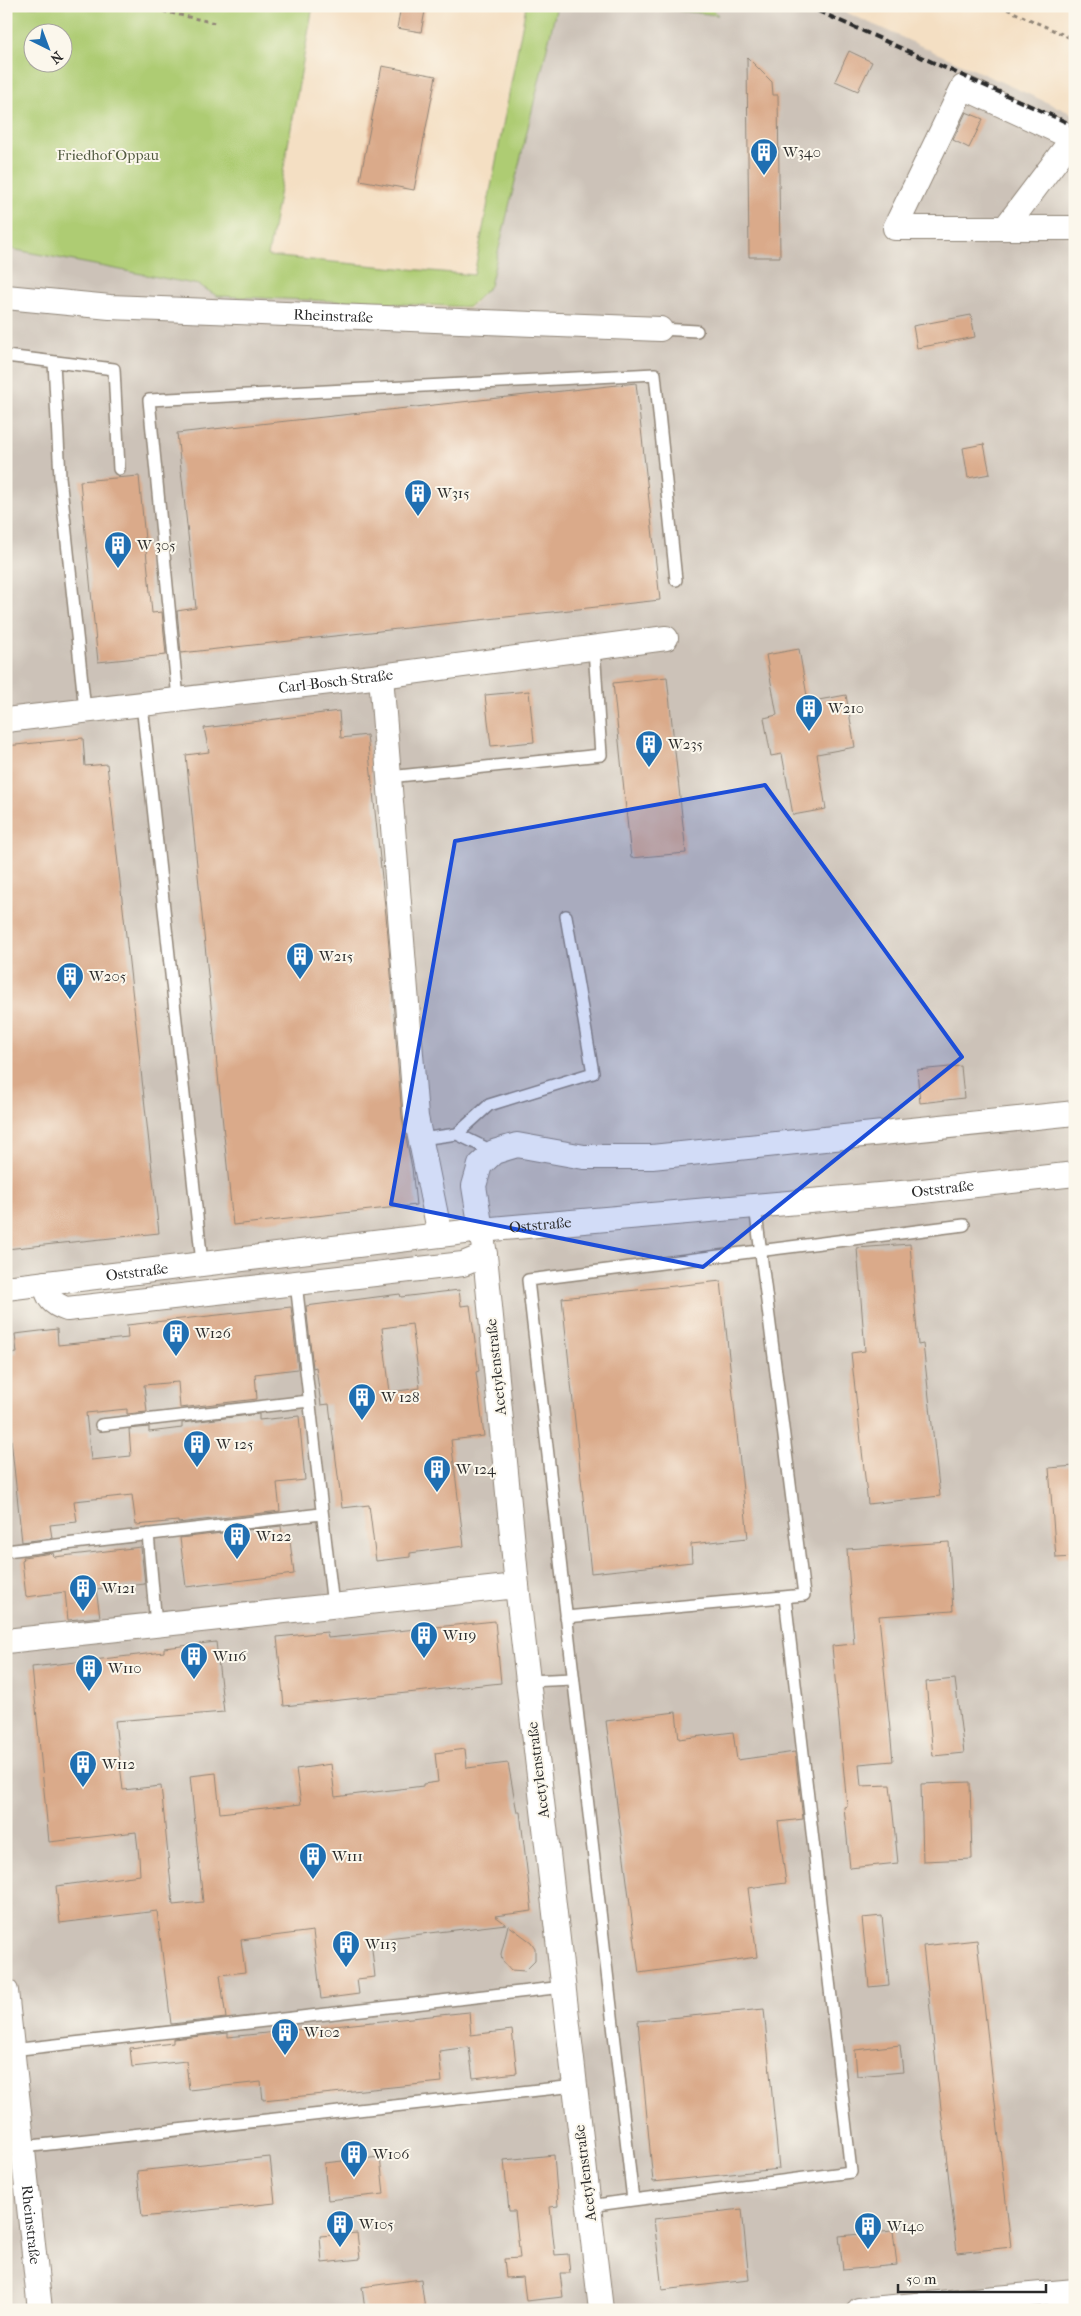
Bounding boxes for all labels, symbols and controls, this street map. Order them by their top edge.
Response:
north arrow [22,22,72,72]
text: N [46,47,66,67]
building icon: W340 [749,137,779,176]
place label: W340 [782,143,821,161]
park label: Friedhof Oppau [57,146,160,164]
street label: Rheinstraße [293,305,374,327]
building icon: W315 [403,478,433,517]
place label: W315 [436,484,470,502]
building icon: W 305 [103,530,133,569]
place label: W 305 [136,536,176,554]
street label: Carl-Bosch-Straße [277,665,395,697]
building icon: W210 [794,693,824,732]
place label: W210 [827,699,864,717]
building icon: W235 [634,729,664,768]
place label: W235 [667,735,703,753]
building icon: W215 [285,941,315,980]
place label: W215 [318,947,353,965]
building icon: W205 [55,961,85,1000]
place label: W205 [88,967,126,985]
street label: Oststraße [910,1176,975,1201]
street label: Oststraße [508,1213,573,1237]
street label: Oststraße [105,1259,170,1285]
street label: Acetylenstraße [482,1317,510,1417]
building icon: W126 [161,1318,191,1357]
place label: W126 [194,1324,232,1342]
building icon: W 128 [347,1382,377,1421]
place label: W 128 [380,1388,420,1406]
building icon: W 125 [182,1429,212,1468]
place label: W 125 [215,1435,253,1453]
building icon: W 124 [422,1454,452,1493]
place label: W 124 [455,1460,497,1478]
building icon: W122 [222,1521,252,1560]
place label: W122 [255,1527,292,1545]
building icon: W121 [68,1573,98,1612]
place label: W121 [101,1579,135,1597]
building icon: W119 [409,1620,439,1659]
place label: W119 [442,1626,476,1644]
building icon: W116 [179,1641,209,1680]
place label: W116 [212,1647,247,1665]
building icon: W110 [74,1653,104,1692]
place label: W110 [107,1659,142,1677]
street label: Acetylenstraße [523,1720,553,1820]
building icon: W112 [68,1749,98,1788]
place label: W112 [101,1755,135,1773]
building icon: W111 [298,1841,328,1880]
place label: W111 [331,1847,363,1865]
building icon: W113 [331,1929,361,1968]
place label: W113 [364,1935,397,1953]
building icon: W102 [270,2017,300,2056]
place label: W102 [303,2023,340,2041]
street label: Acetylenstraße [570,2123,600,2223]
building icon: W106 [339,2139,369,2178]
place label: W106 [372,2145,410,2163]
street label: Rheinstraße [18,2184,44,2266]
building icon: W105 [325,2209,355,2248]
building icon: W140 [853,2211,883,2250]
place label: W105 [358,2215,394,2233]
place label: W140 [886,2217,924,2235]
scale bar [898,2261,1046,2293]
text: 50 m [906,2270,937,2288]

